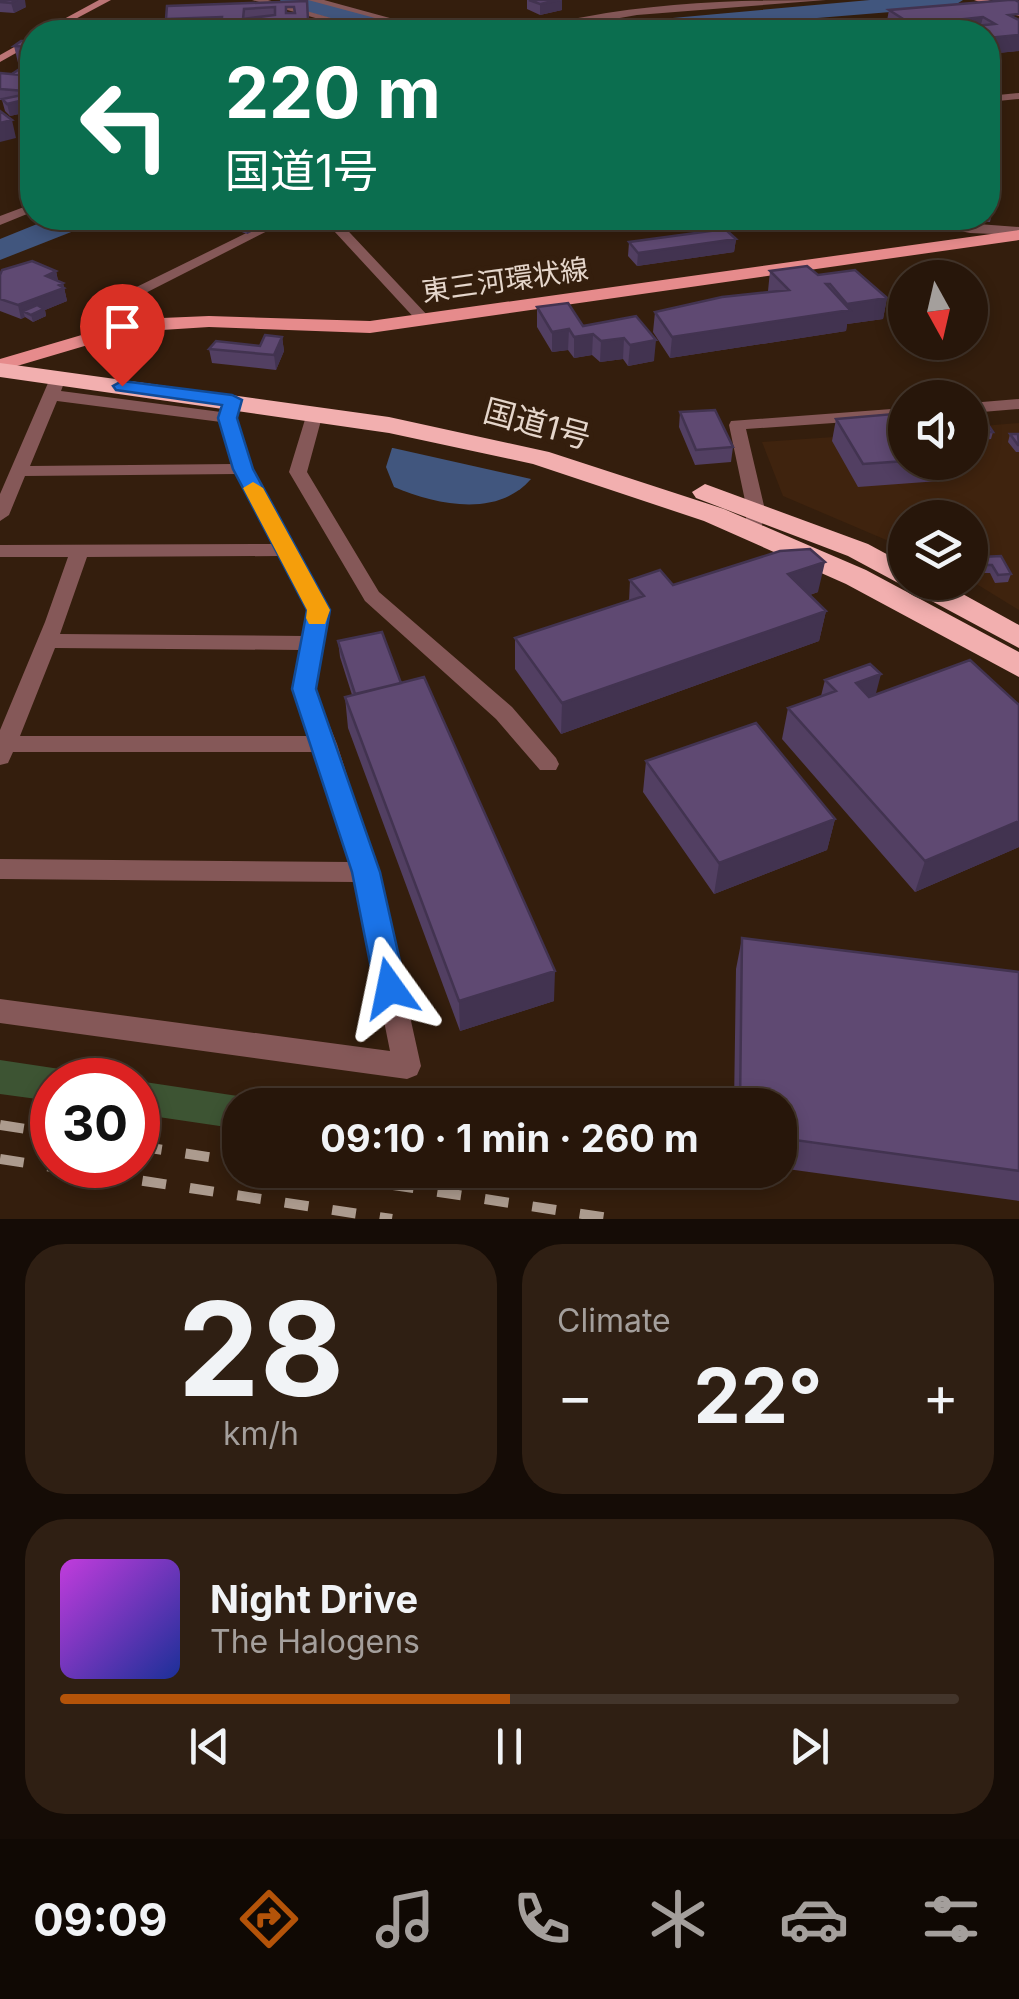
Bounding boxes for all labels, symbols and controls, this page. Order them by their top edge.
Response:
text: 220 m [225,50,441,135]
icon: left [60,60,190,190]
text: 国道1号 [225,143,378,198]
street label: 東三河環状線 [419,251,591,309]
north arrow [888,260,988,360]
map controls [888,260,988,600]
pin [80,284,165,387]
icon: arrive [95,299,150,354]
button: sound [888,380,988,480]
street label: 国道1号 [479,391,595,456]
button: layers [888,500,988,600]
position arrow [338,936,442,1040]
speed limit sign: 30 [30,1058,160,1188]
text: 09:10 · 1 min · 260 m [320,1115,699,1161]
text: 28 [178,1270,344,1427]
text: Climate [557,1301,671,1340]
text: 22° [694,1350,822,1441]
text: − [557,1363,593,1429]
text: + [923,1363,959,1429]
text: km/h [223,1414,299,1453]
text: Night Drive [210,1576,418,1622]
text: The Halogens [210,1622,420,1661]
icon: previous [182,1719,237,1774]
icon: pause [482,1719,537,1774]
icon: next [782,1719,837,1774]
icon: directions [234,1884,304,1954]
icon: music [370,1884,440,1954]
icon: phone [507,1884,577,1954]
icon: climate [643,1884,713,1954]
icon: car [779,1884,849,1954]
icon: filters [916,1884,986,1954]
text: 09:09 [33,1892,167,1947]

